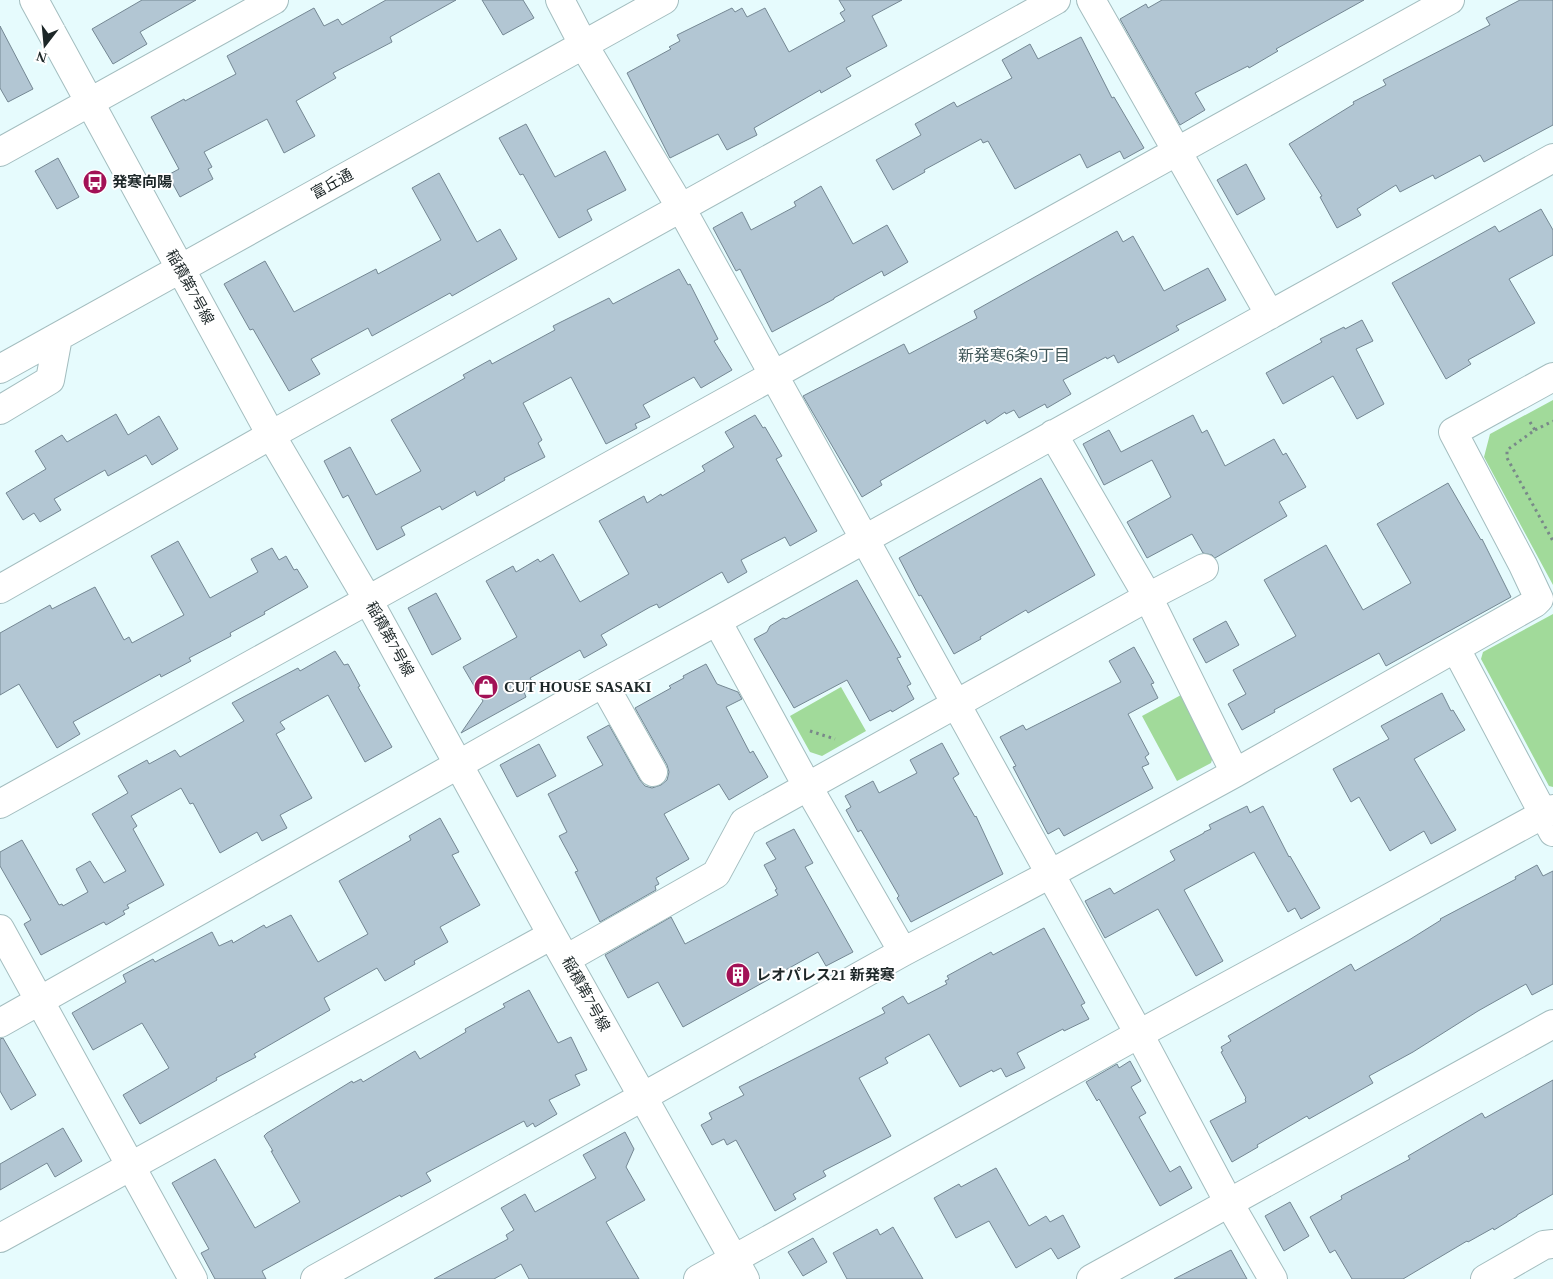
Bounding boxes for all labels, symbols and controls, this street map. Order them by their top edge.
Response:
north arrow [20,20,70,70]
text: N [35,48,48,66]
street label: 富丘通 [308,166,356,202]
bus stop icon: 発寒向陽 [82,169,108,195]
place label: 発寒向陽 [112,174,172,190]
street label: 稲積第7号線 [163,247,217,327]
district label: 新発寒6条9丁目 [958,347,1070,364]
street label: 稲積第7号線 [363,599,417,679]
shop icon: CUT HOUSE SASAKI [473,674,499,700]
place label: CUT HOUSE SASAKI [504,679,651,695]
street label: 稲積第7号線 [559,954,613,1034]
building icon: レオパレス21 新発寒 [725,962,751,988]
place label: レオパレス21 新発寒 [756,967,895,983]

